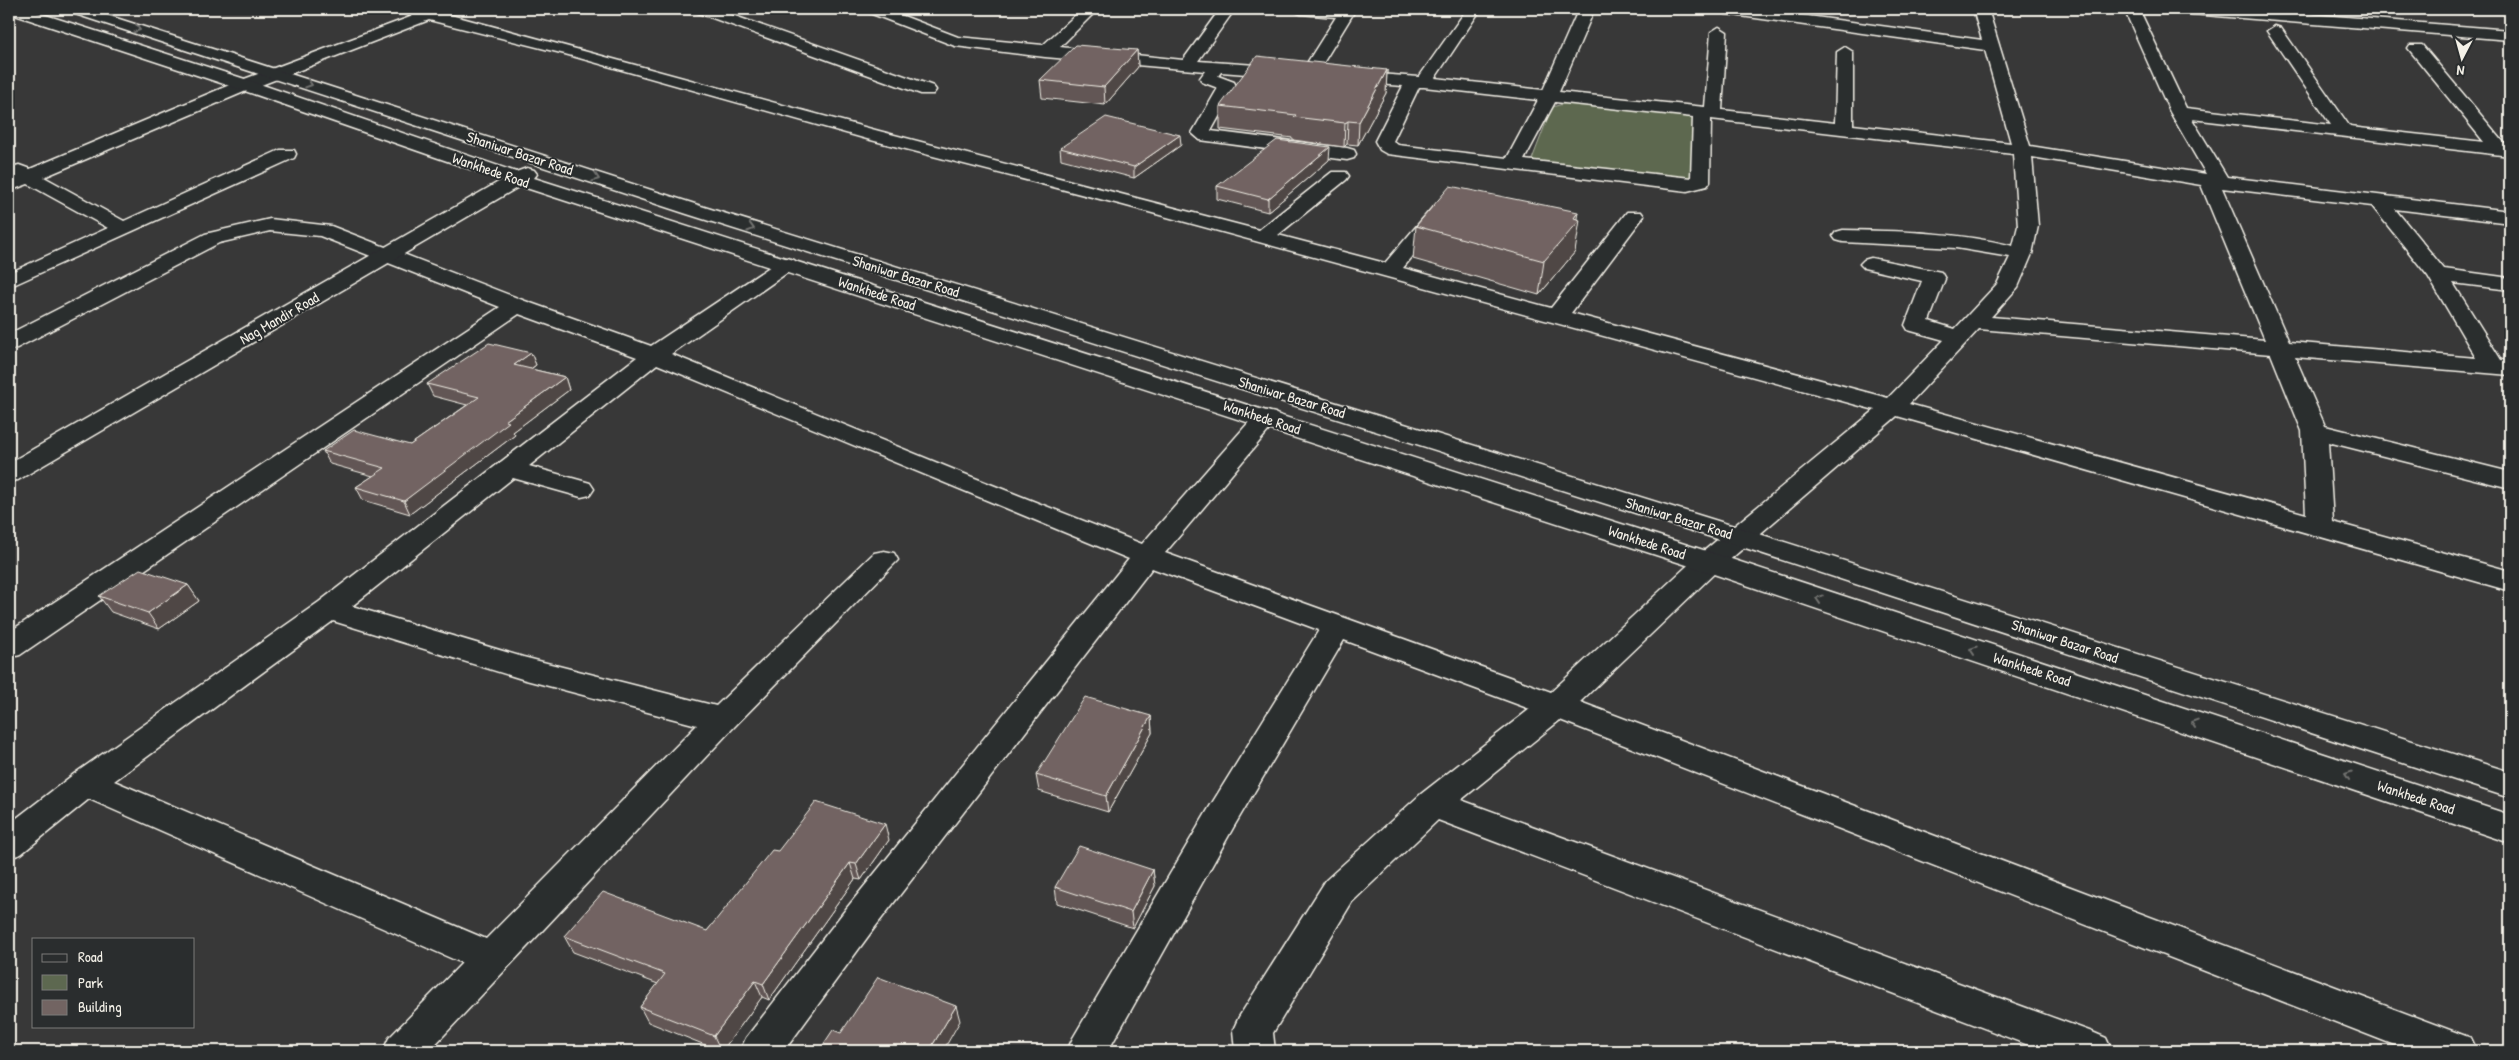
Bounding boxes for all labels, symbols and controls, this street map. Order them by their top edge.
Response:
one-way arrow [133,23,141,33]
north arrow [2436,32,2486,82]
text: N [2455,62,2465,81]
one-way arrow [304,79,312,89]
street label: Shaniwar Bazar Road [464,126,576,180]
street label: Wankhede Road [450,147,532,193]
one-way arrow [592,172,600,182]
one-way arrow [746,222,755,232]
street label: Shaniwar Bazar Road [850,250,962,302]
street label: Wankhede Road [836,271,919,315]
street label: Nag Mandir Road [235,287,323,349]
street label: Shaniwar Bazar Road [1236,371,1348,423]
street label: Wankhede Road [1221,395,1304,439]
street label: Shaniwar Bazar Road [1623,492,1735,544]
street label: Wankhede Road [1606,520,1689,564]
one-way arrow [1815,594,1823,604]
street label: Shaniwar Bazar Road [2009,614,2121,668]
one-way arrow [1969,646,1978,656]
street label: Wankhede Road [1991,647,2074,691]
one-way arrow [2190,719,2198,729]
one-way arrow [2344,770,2352,780]
street label: Wankhede Road [2375,775,2458,819]
legend [32,938,195,1028]
text: Road [78,946,103,967]
text: Park [78,972,103,993]
text: Building [78,996,122,1017]

